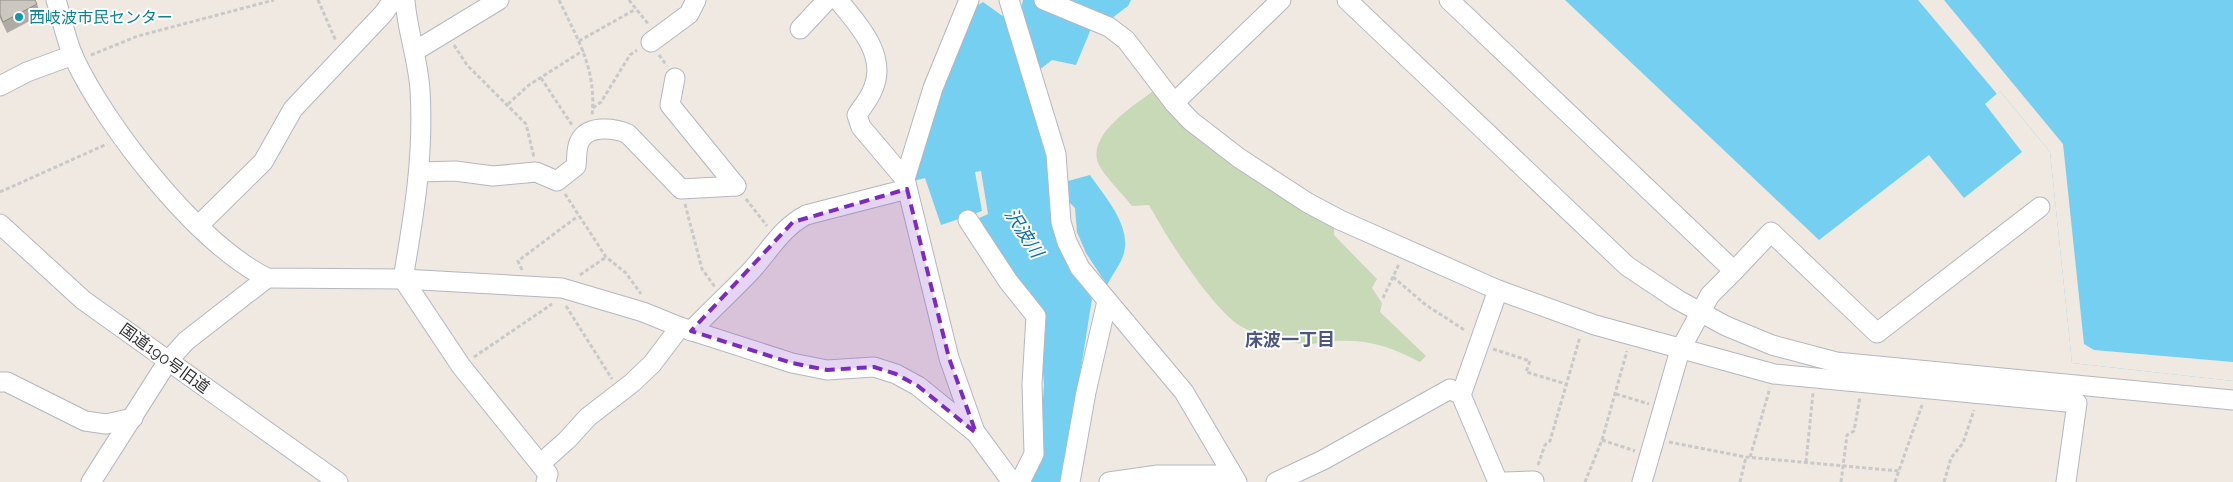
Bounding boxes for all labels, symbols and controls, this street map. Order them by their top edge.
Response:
place label: 西岐波市民センター [29,8,173,27]
marker: 西岐波市民センター [13,11,25,23]
water label: 沢波川 [1001,204,1049,263]
street label: 国道190号旧道 [116,320,213,397]
district label: 床波一丁目 [1245,329,1335,350]

